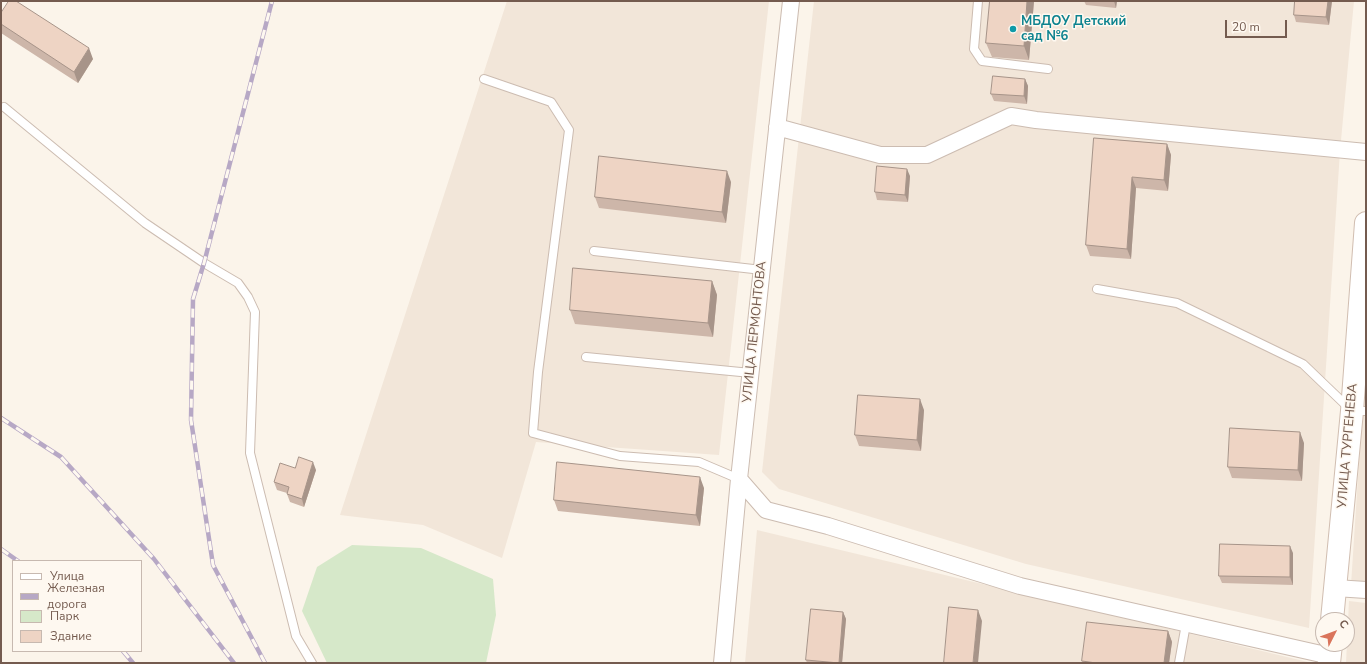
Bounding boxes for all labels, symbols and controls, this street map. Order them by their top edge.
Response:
scale bar [1227,12,1289,38]
place label: МБДОУ Детский сад №6 [1021,14,1126,45]
text: 20 m [1232,19,1260,35]
marker: МБДОУ Детский сад №6 [1008,24,1018,34]
street label: УЛИЦА ЛЕРМОНТОВА [740,260,770,404]
street label: УЛИЦА ТУРГЕНЕВА [1335,383,1361,509]
legend [12,560,142,652]
text: Улица [50,568,84,584]
text: Железная дорога [47,580,105,612]
text: Парк [50,608,79,624]
north arrow [1315,612,1355,652]
text: С [1335,616,1352,632]
text: Здание [50,628,92,644]

